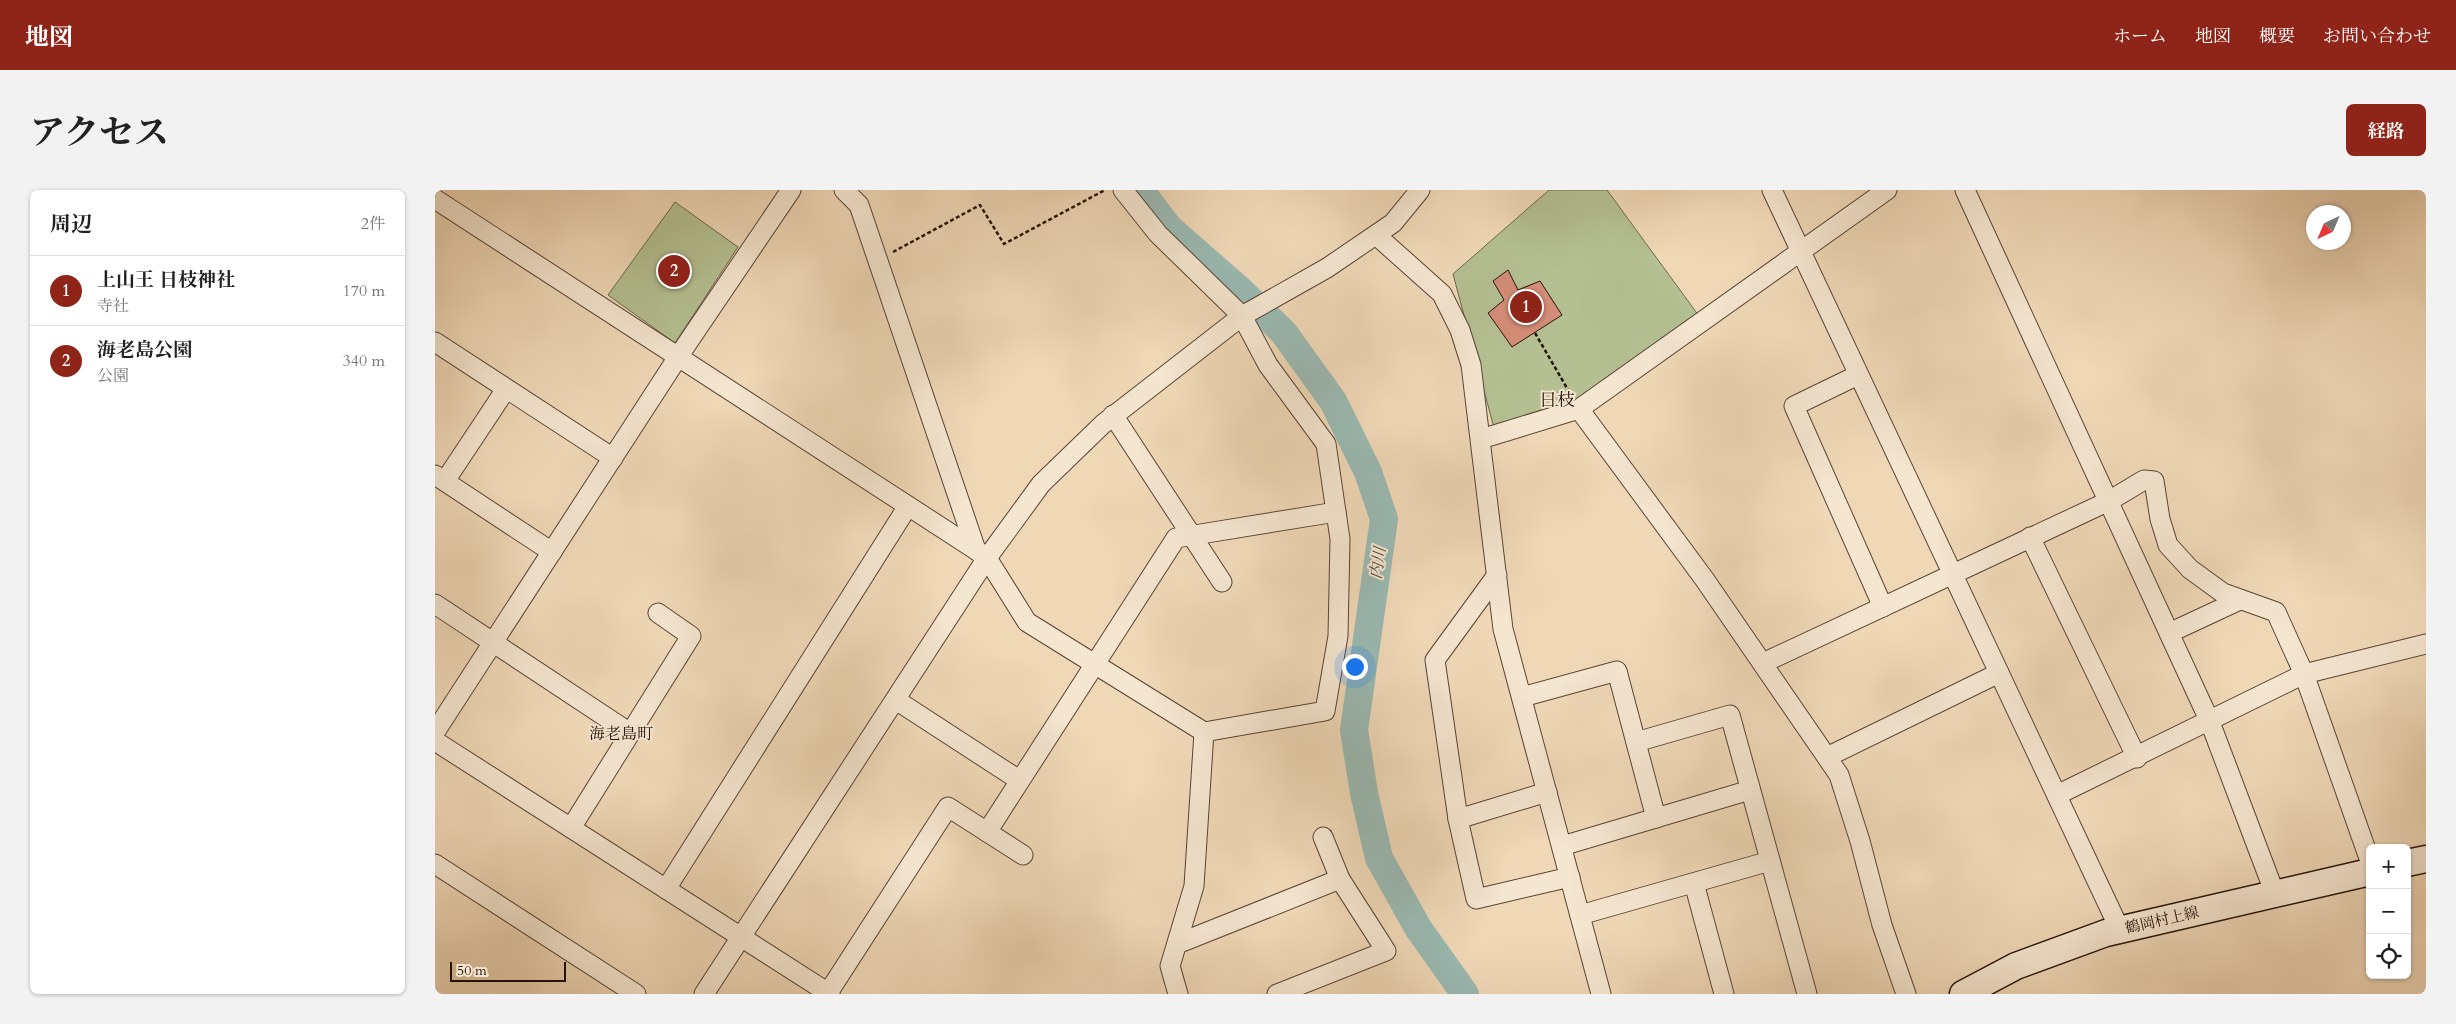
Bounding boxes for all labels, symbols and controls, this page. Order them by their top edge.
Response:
text: 地図 [25,21,73,54]
text: ホーム [2113,24,2167,49]
text: 地図 [2195,24,2231,49]
text: 概要 [2259,24,2295,49]
text: お問い合わせ [2323,24,2431,49]
button: 経路 [2346,104,2426,156]
text: アクセス [30,109,169,157]
north arrow [2306,205,2351,250]
text: 周辺 [50,210,92,239]
text: 2件 [361,213,385,235]
pin: 2 [658,252,690,290]
text: 上山王 日枝神社 [97,267,235,293]
text: 1 [62,280,70,302]
text: 170 m [343,280,385,302]
pin: 1 [1510,288,1542,326]
text: 寺社 [97,295,129,317]
text: 海老島公園 [97,337,192,363]
text: 2 [62,350,70,372]
text: 340 m [343,350,385,372]
text: 公園 [97,365,129,387]
district label: 日枝 [1539,388,1575,413]
water label: 内川 [1365,544,1391,581]
your location [1342,654,1368,680]
district label: 海老島町 [589,723,653,745]
map controls [2366,844,2411,979]
button: + [2366,844,2411,889]
button: − [2366,889,2411,934]
street label: 鶴岡村上線 [2123,902,2201,938]
button: locate [2366,934,2411,979]
scale bar [450,959,566,982]
text: 50 m [457,961,487,980]

